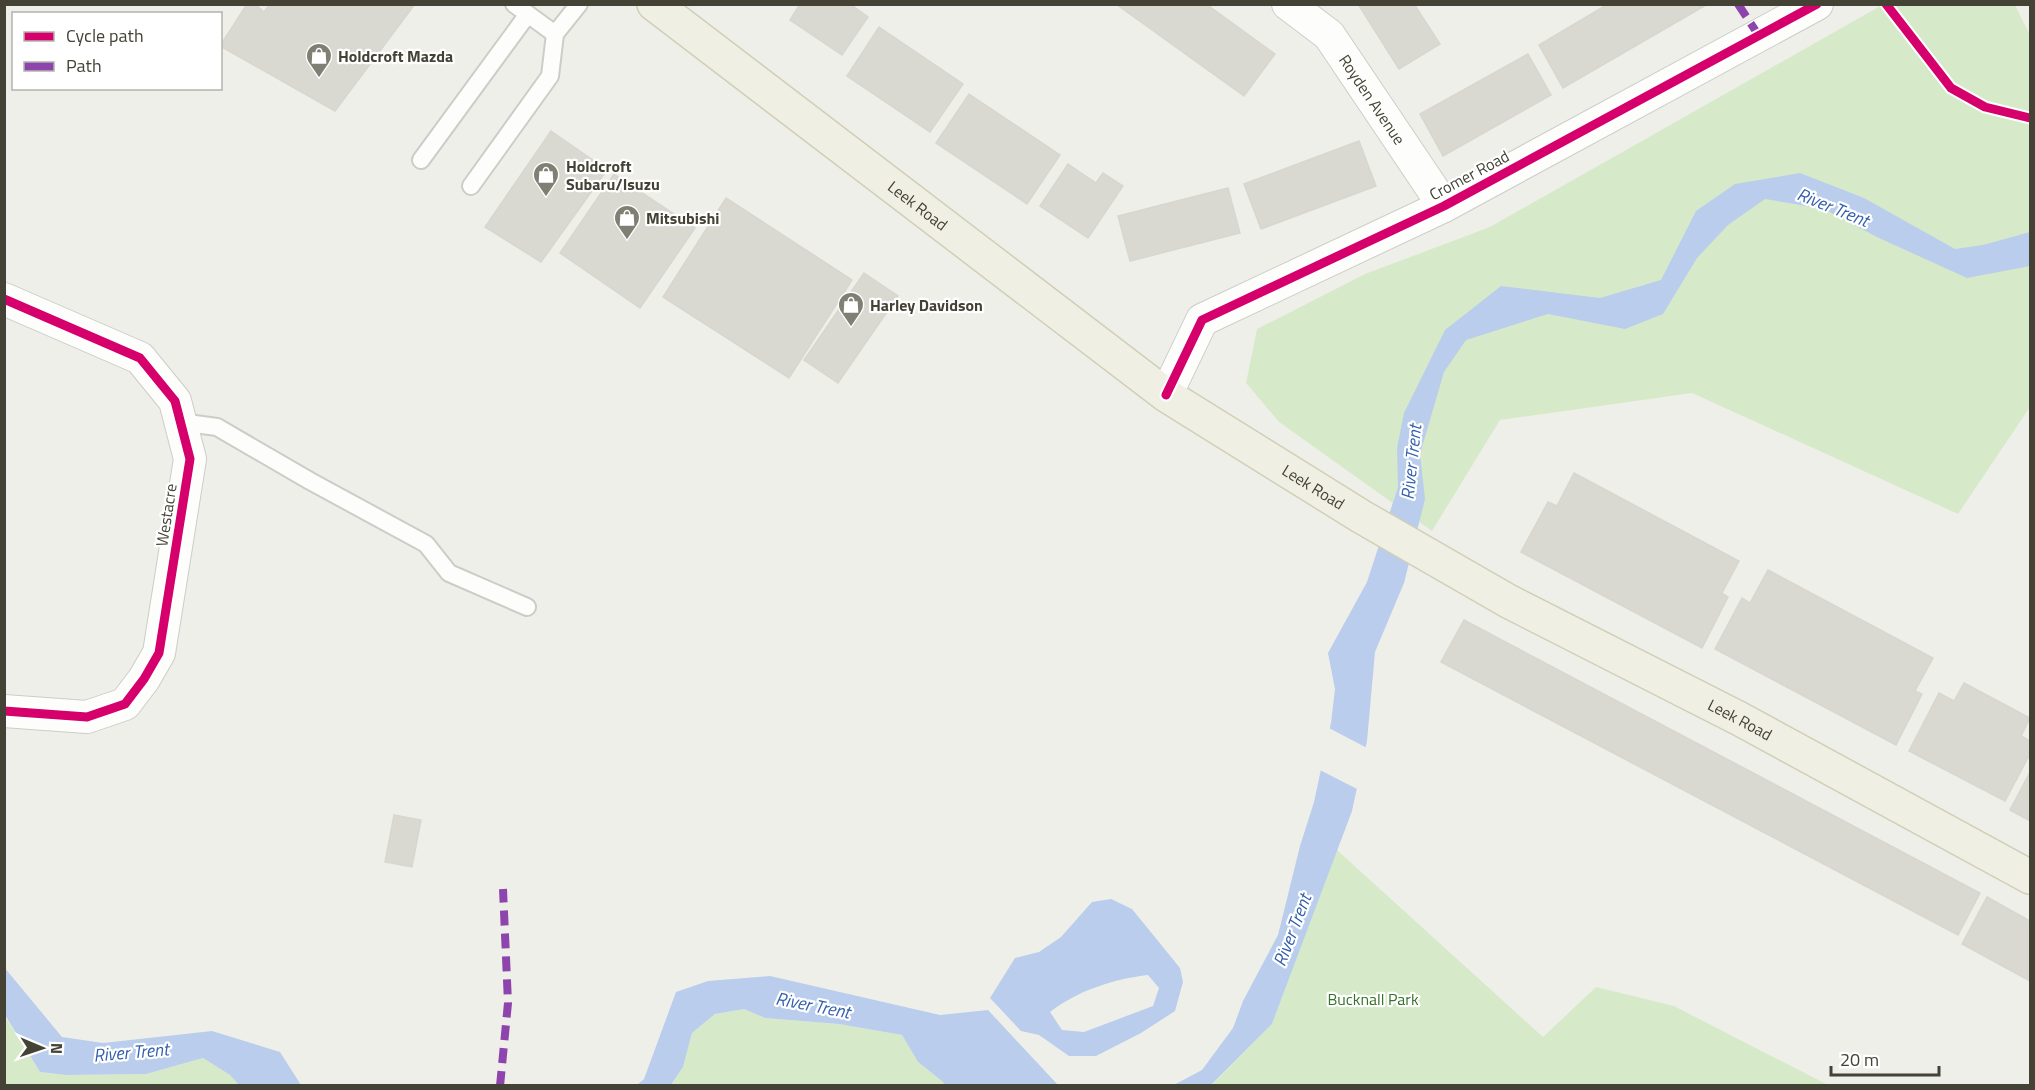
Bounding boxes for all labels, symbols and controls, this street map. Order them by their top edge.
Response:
legend [12,12,222,90]
text: Cycle path [66,22,144,49]
shop icon: Holdcroft Mazda [304,41,334,79]
place label: Holdcroft Mazda [338,44,453,68]
street label: Royden Avenue [1333,49,1411,149]
text: Path [66,52,102,79]
street label: Cromer Road [1425,144,1513,206]
place label: Holdcroft Subaru/Isuzu [566,154,660,196]
shop icon: Holdcroft Subaru/Isuzu [531,160,561,198]
street label: Leek Road [883,175,953,236]
water label: River Trent [1793,180,1875,234]
shop icon: Mitsubishi [612,203,642,241]
place label: Mitsubishi [646,206,719,230]
shop icon: Harley Davidson [836,290,866,328]
place label: Harley Davidson [870,293,983,317]
water label: River Trent [1394,421,1429,501]
street label: Leek Road [1278,458,1349,515]
street label: Westacre [149,482,183,548]
street label: Leek Road [1704,693,1776,746]
water label: River Trent [1266,888,1319,970]
water label: River Trent [773,985,855,1026]
park label: Bucknall Park [1327,987,1419,1011]
north arrow [12,1018,72,1078]
water label: River Trent [92,1035,172,1069]
scale bar [1831,1039,1939,1077]
text: N [45,1043,69,1054]
text: 20 m [1840,1046,1879,1073]

